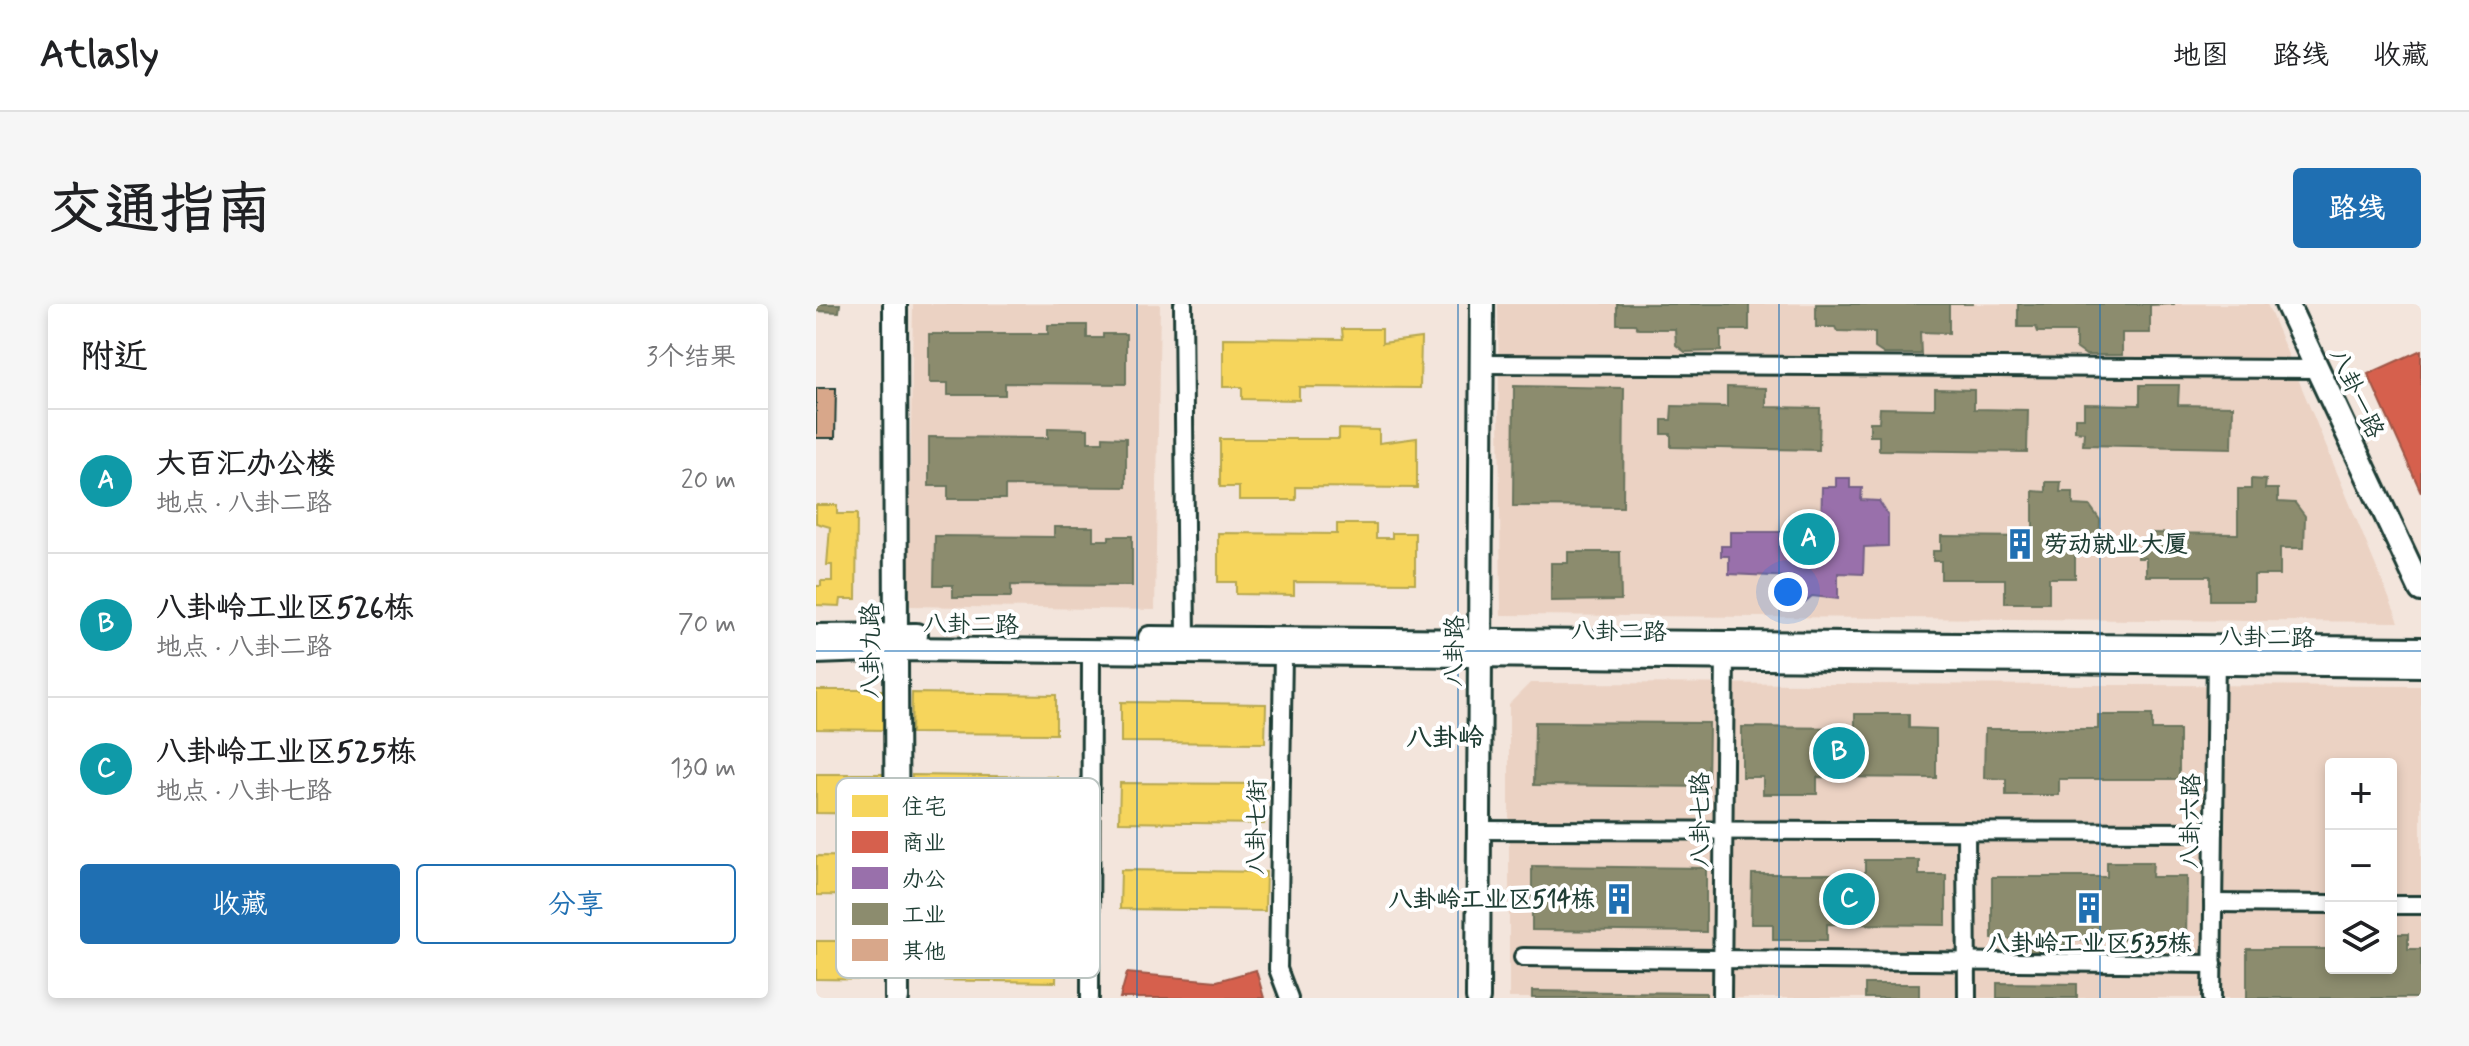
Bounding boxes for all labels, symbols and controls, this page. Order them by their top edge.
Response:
text: Atlasly [40,31,159,80]
text: 地图 [2173,38,2229,75]
text: 路线 [2273,38,2329,75]
text: 收藏 [2373,38,2429,75]
button: 路线 [2293,168,2421,248]
text: 交通指南 [48,175,272,248]
text: 附近 [80,335,148,380]
text: 3个结果 [646,341,736,375]
street label: 八卦一路 [2321,344,2390,444]
text: 大百汇办公楼 [156,445,336,484]
text: A [97,464,115,498]
text: 20 m [681,464,736,498]
text: 地点 · 八卦二路 [156,487,332,521]
pin: A [1783,509,1835,569]
building icon: 劳动就业大厦 [2003,527,2037,561]
place label: 劳动就业大厦 [2044,530,2188,561]
your location [1768,572,1808,612]
text: 八卦岭工业区526栋 [156,589,414,628]
street label: 八卦九路 [856,603,887,699]
text: B [98,608,114,642]
text: 70 m [678,608,736,642]
street label: 八卦二路 [923,609,1019,642]
street label: 八卦路 [1439,615,1472,687]
street label: 八卦二路 [1571,616,1667,649]
street label: 八卦二路 [2219,622,2315,655]
text: 地点 · 八卦二路 [156,631,332,665]
district label: 八卦岭 [1406,722,1484,756]
pin: B [1813,723,1865,783]
text: 八卦岭工业区525栋 [156,733,417,772]
text: C [97,752,115,786]
text: 130 m [670,752,736,786]
map controls [2325,758,2397,974]
button: + [2325,758,2397,830]
street label: 八卦七路 [1686,772,1717,868]
street label: 八卦六路 [2175,773,2208,869]
text: 地点 · 八卦七路 [156,775,332,809]
legend [836,778,1100,978]
street label: 八卦七街 [1241,779,1274,875]
text: 住宅 [902,794,946,822]
text: 商业 [902,830,946,858]
button: − [2325,830,2397,902]
button: 收藏 [80,864,400,944]
button: 分享 [416,864,736,944]
text: 办公 [902,866,946,894]
pin: C [1823,869,1875,929]
building icon: 八卦岭工业区514栋 [1602,882,1636,916]
place label: 八卦岭工业区514栋 [1388,885,1595,916]
building icon: 八卦岭工业区535栋 [2072,891,2106,925]
text: 工业 [902,902,946,930]
button: layers [2325,902,2397,974]
place label: 八卦岭工业区535栋 [1986,929,2192,960]
text: 其他 [902,938,946,966]

